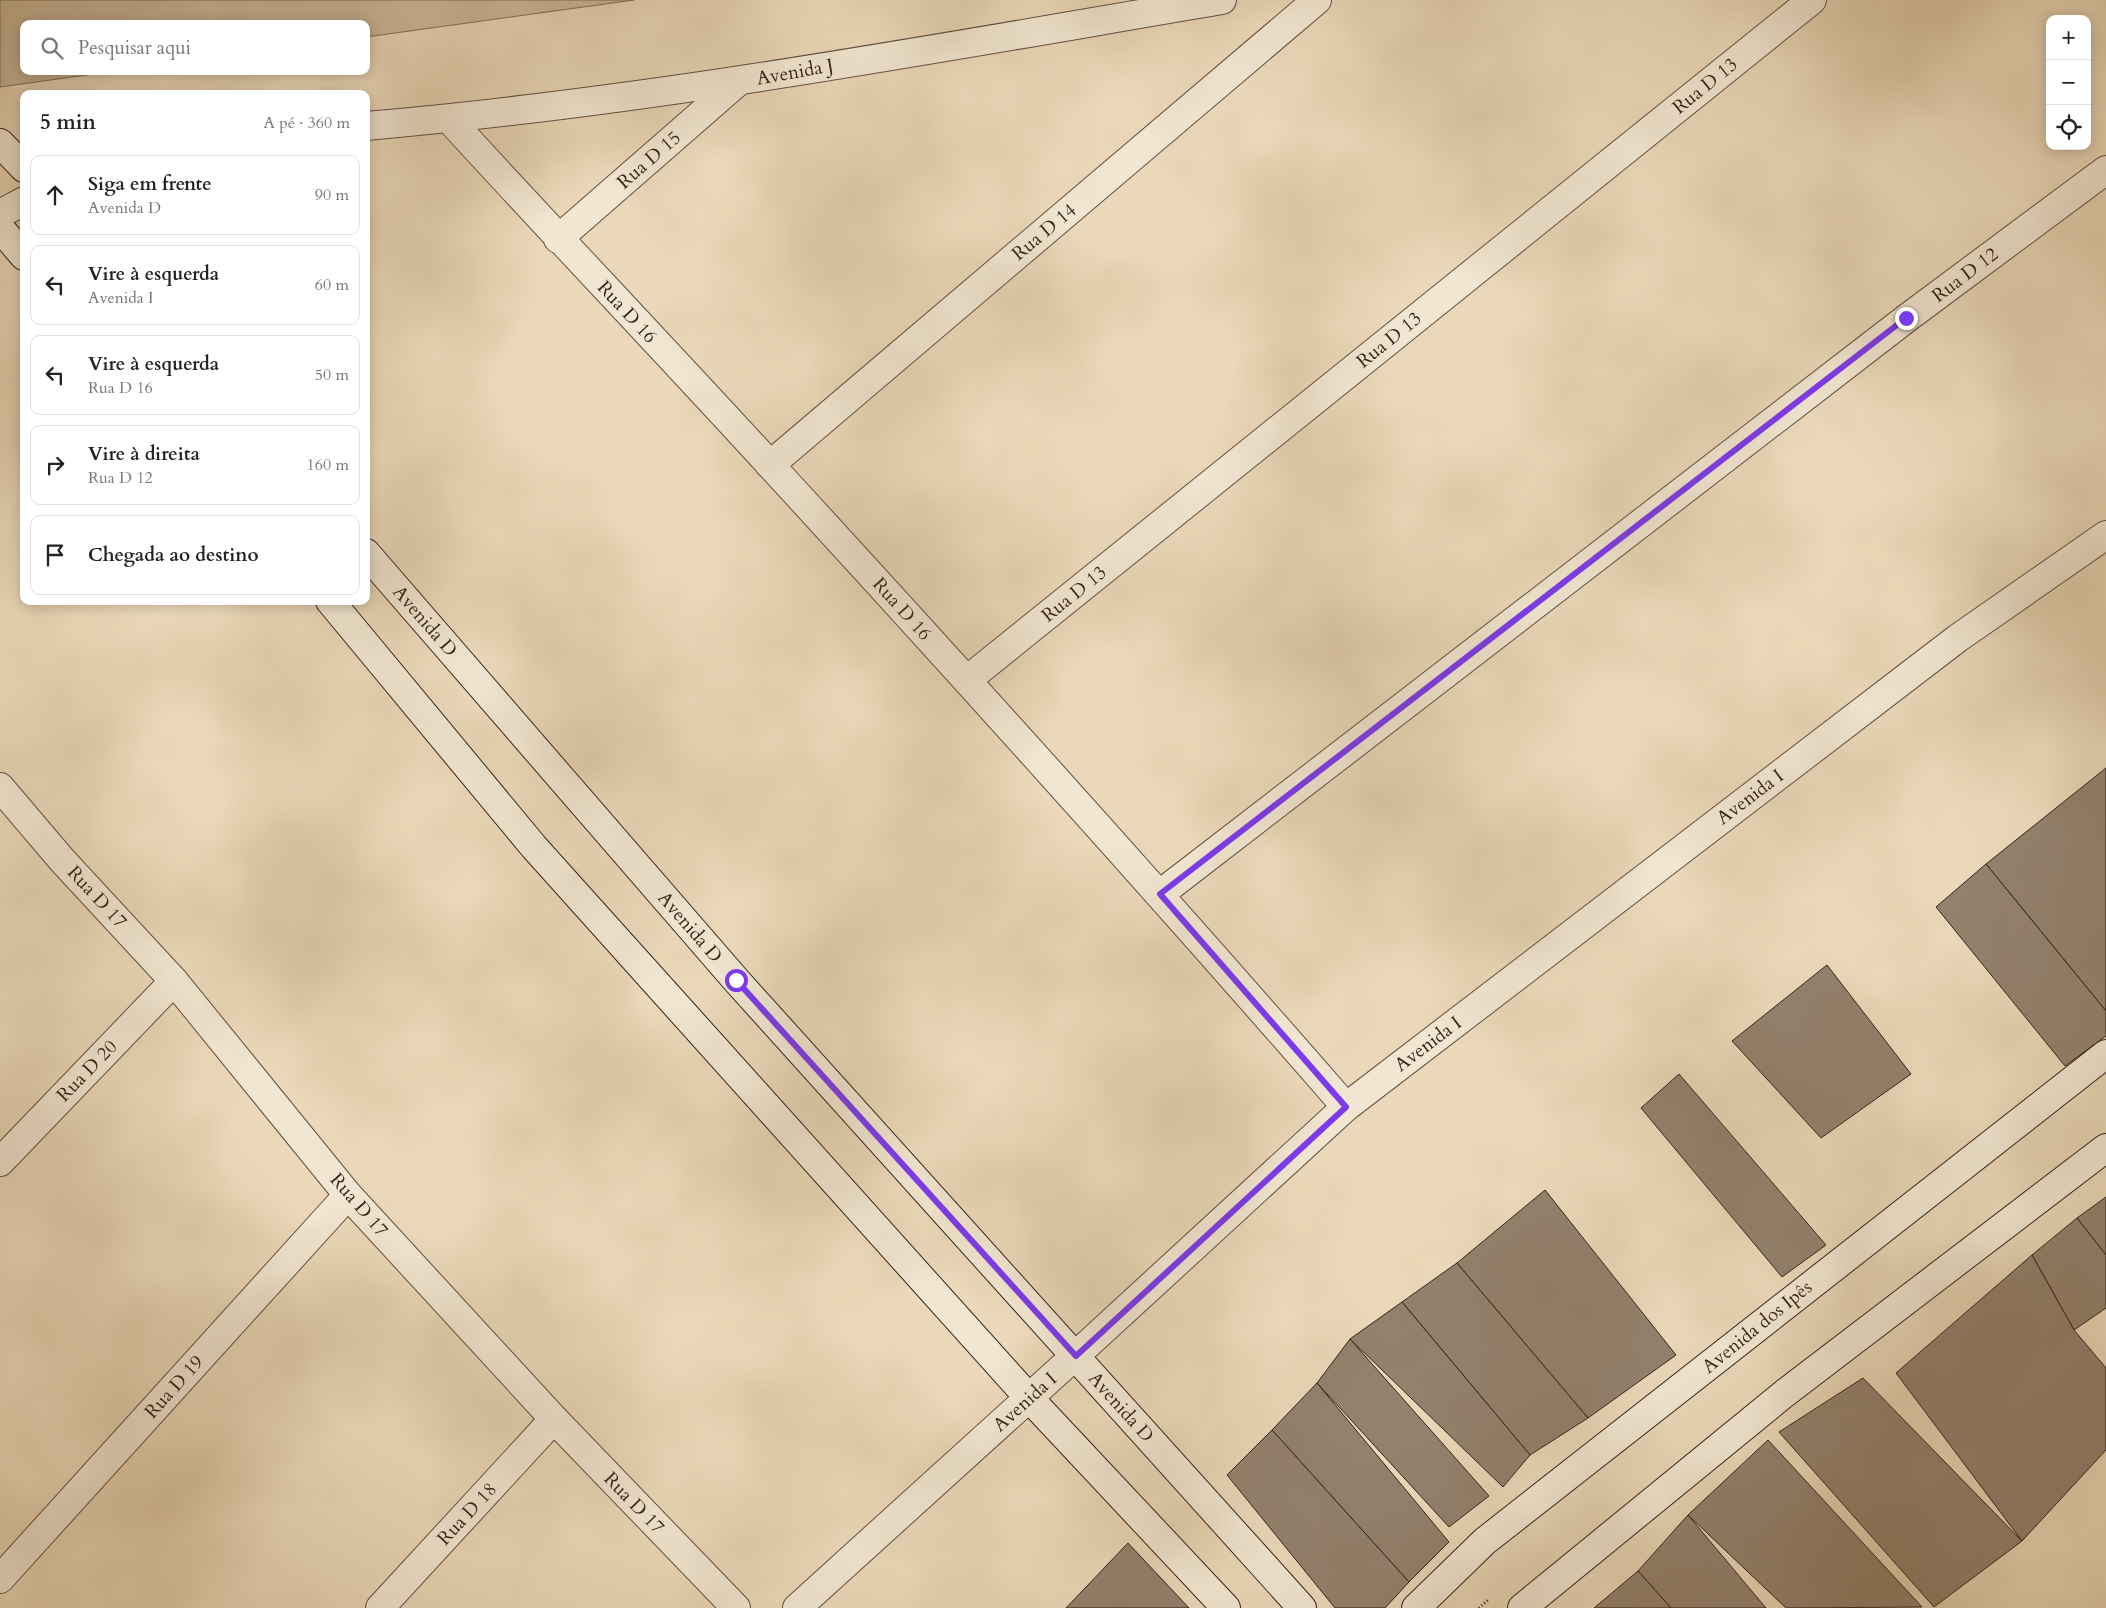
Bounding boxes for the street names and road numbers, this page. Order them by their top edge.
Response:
street label: Avenida J [754,52,836,92]
street label: Rua D 13 [1667,52,1743,120]
street label: Rua D 15 [611,125,687,195]
street label: Rua D 14 [1006,197,1082,267]
street label: Rua D 12 [1926,241,2004,309]
street label: Rua D 16 [591,275,663,349]
street label: Rua D 13 [1351,306,1427,374]
street label: Rua D 13 [1036,560,1112,628]
street label: Rua D 16 [867,572,937,646]
street label: Avenida D [387,580,463,662]
street label: Avenida I [1711,763,1789,831]
street label: Rua D 17 [61,860,133,934]
street label: Avenida D [652,886,728,968]
street label: Avenida I [1389,1010,1467,1078]
street label: Rua D 20 [51,1034,123,1108]
street label: Rua D 17 [324,1167,394,1243]
street label: Avenida dos Ipês [1696,1274,1818,1380]
street label: Rua D 19 [139,1350,210,1424]
street label: Avenida I [987,1366,1063,1438]
street label: Avenida D [1082,1366,1160,1448]
street label: Rua D 17 [598,1466,670,1540]
street label: Rua D 18 [431,1477,503,1551]

